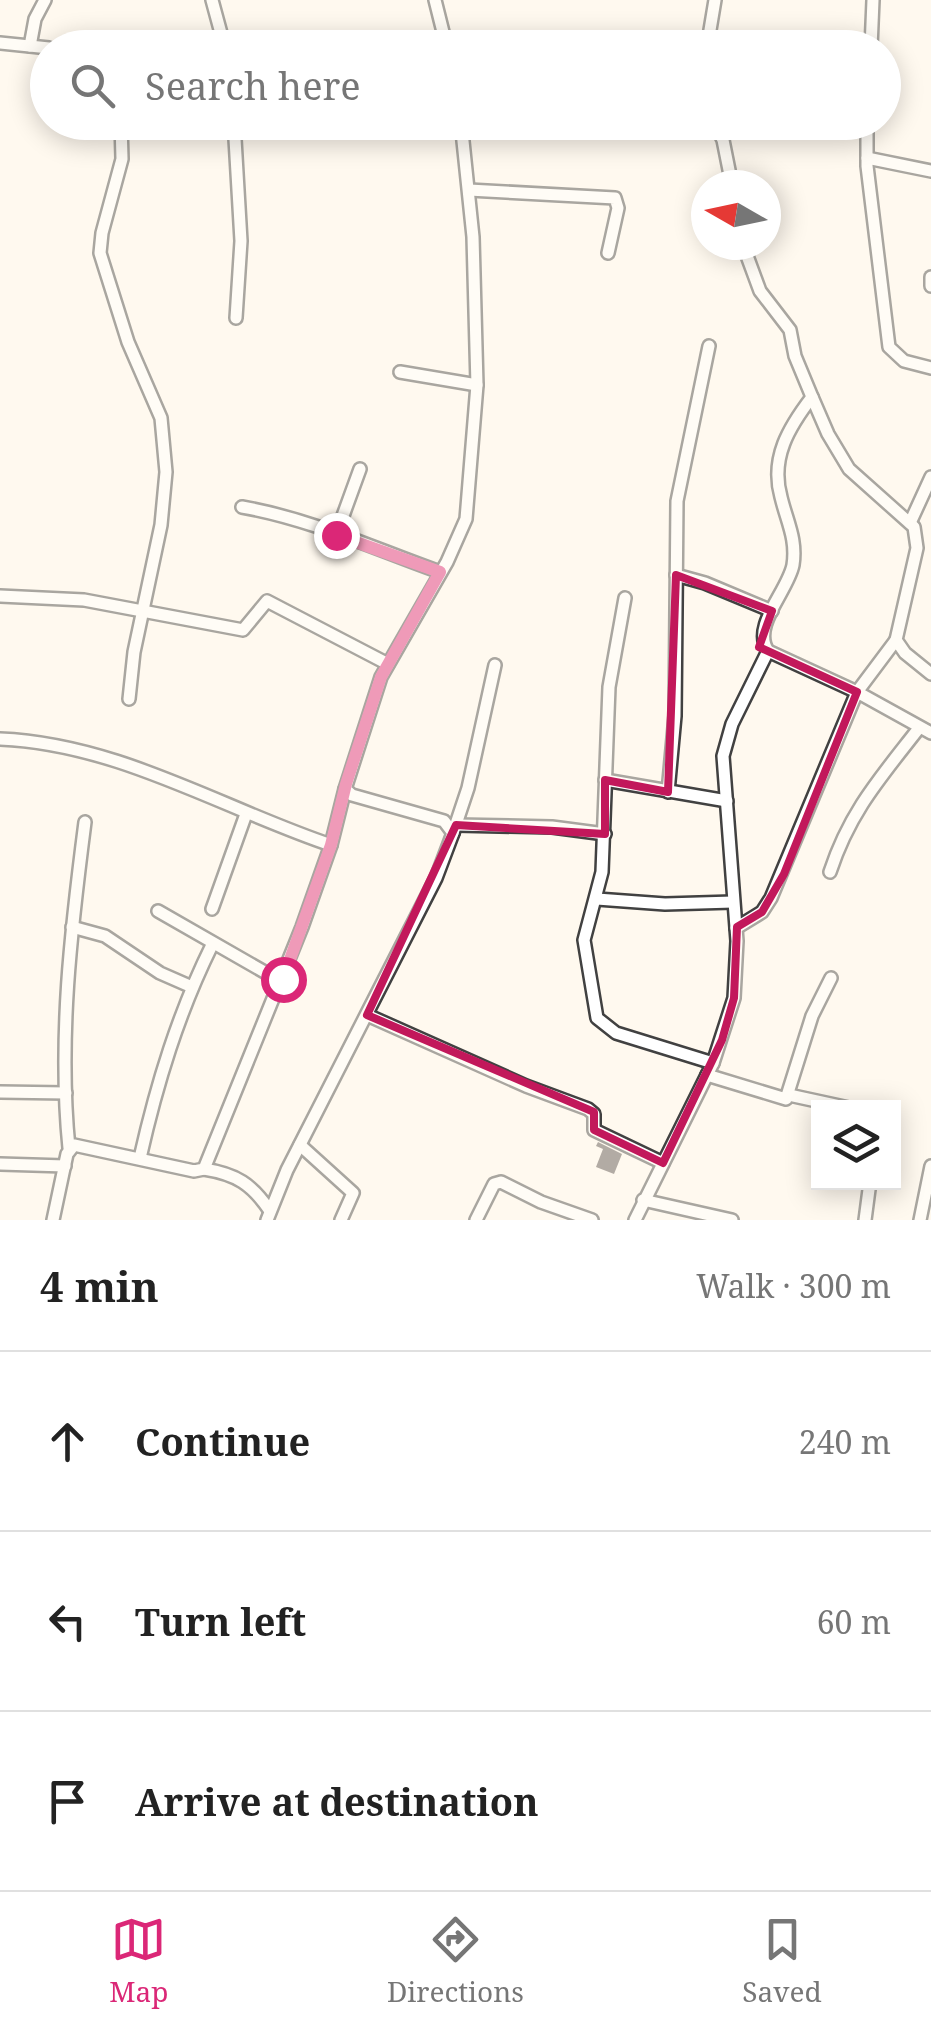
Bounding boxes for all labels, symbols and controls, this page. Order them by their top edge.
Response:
search box [30,30,901,140]
icon: search [65,58,120,113]
text: Search here [145,59,361,111]
north arrow [691,170,781,260]
route end [314,513,360,559]
route start [261,957,307,1003]
map controls [811,1100,901,1190]
button: layers [811,1100,901,1190]
text: 4 min [40,1257,159,1314]
text: Walk · 300 m [696,1264,891,1307]
icon: ahead [40,1414,95,1469]
text: Continue [135,1415,310,1467]
text: 240 m [799,1420,891,1463]
icon: left [40,1594,95,1649]
text: Turn left [135,1595,306,1647]
text: 60 m [817,1600,891,1643]
icon: arrive [40,1774,95,1829]
text: Arrive at destination [135,1775,539,1827]
tab: Map [109,1912,168,2010]
tab: Directions [387,1912,524,2010]
tab: Saved [742,1912,822,2010]

